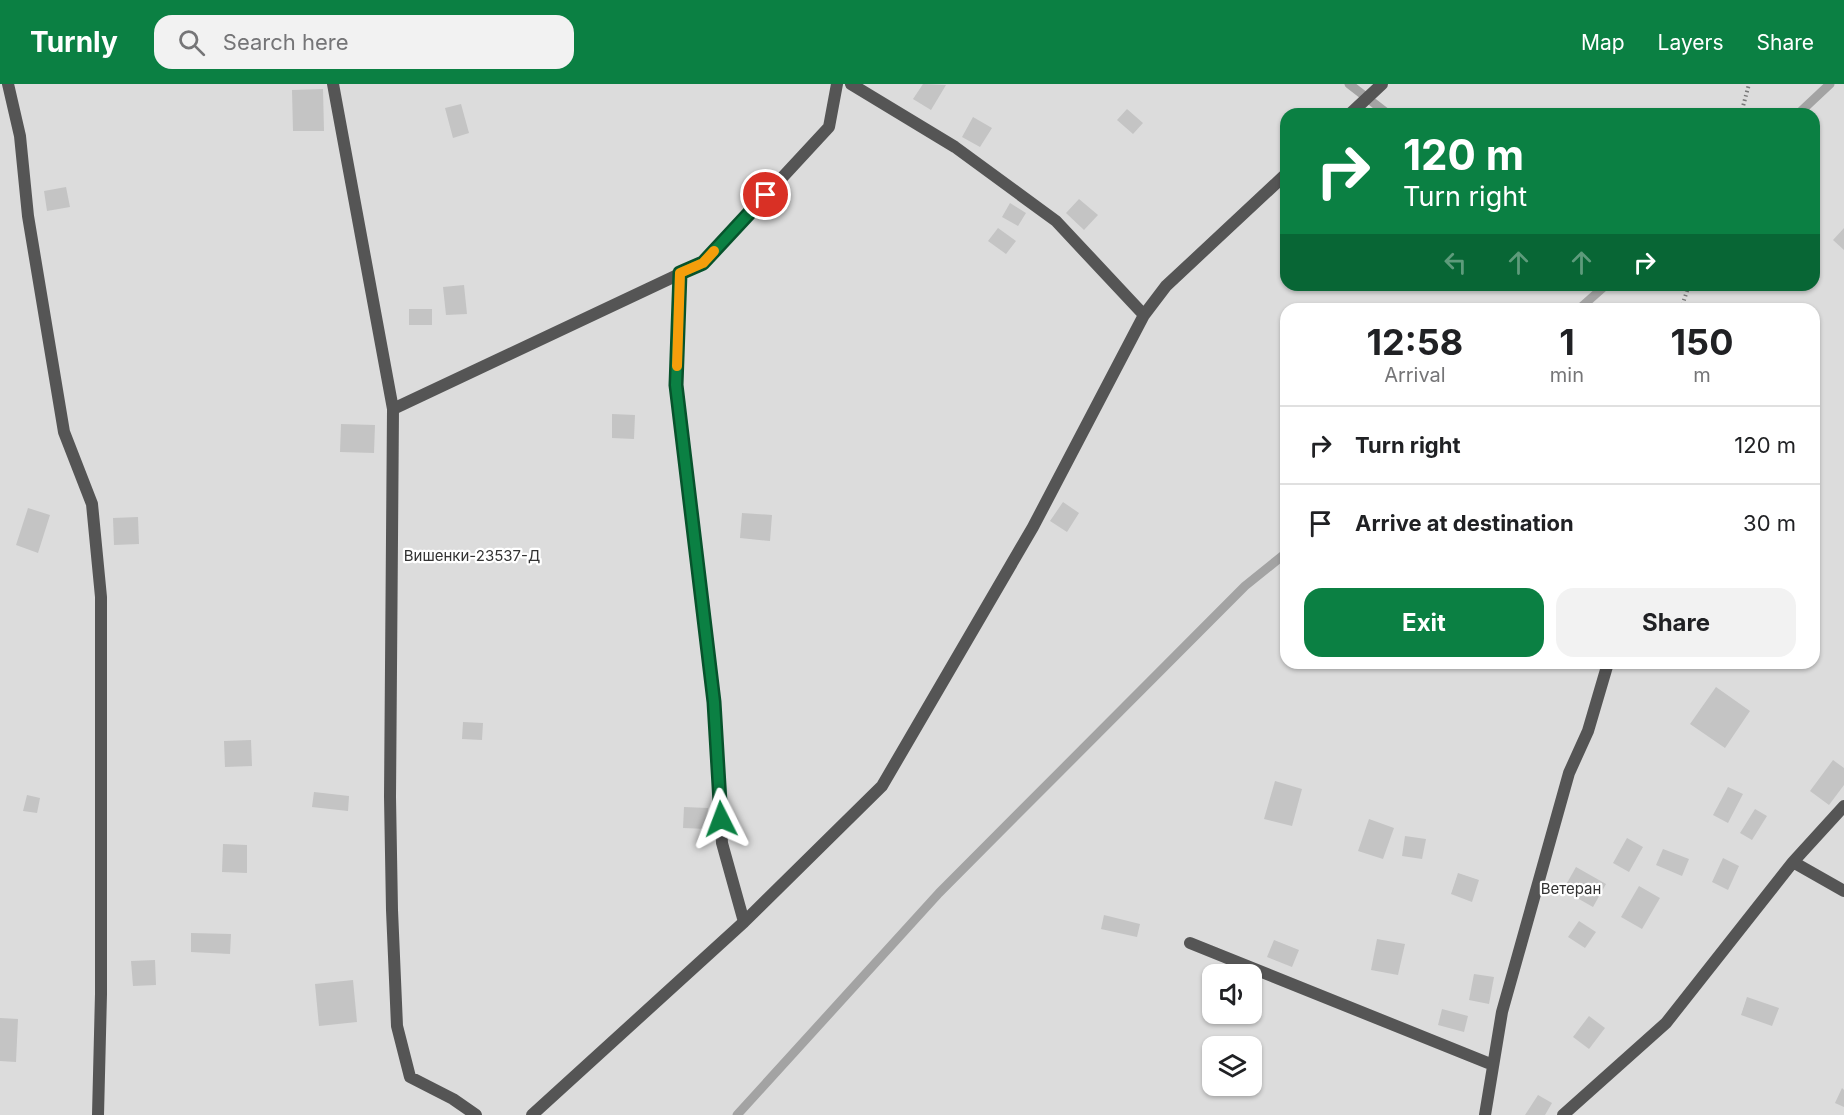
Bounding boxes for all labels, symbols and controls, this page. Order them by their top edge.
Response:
search box [154,15,574,69]
text: Turnly [30,25,118,59]
icon: search [175,26,208,59]
text: Search here [223,29,349,55]
text: Map [1581,30,1625,55]
text: Layers [1658,30,1724,55]
text: Share [1757,30,1814,55]
text: 120 m [1403,129,1524,180]
icon: right [1304,132,1382,210]
pin [740,169,791,220]
icon: arrive [749,178,782,211]
text: Turn right [1403,180,1527,213]
icon: left [1439,246,1472,279]
icon: ahead [1502,246,1535,279]
icon: ahead [1565,246,1598,279]
icon: right [1628,246,1661,279]
text: 12:58 [1367,320,1463,364]
text: 1 [1559,320,1575,364]
text: 150 [1671,320,1733,364]
text: Arrival [1384,363,1446,387]
text: min [1550,363,1584,387]
text: m [1693,363,1711,387]
icon: right [1304,429,1337,462]
text: Turn right [1355,432,1461,458]
text: 120 m [1734,432,1796,458]
icon: arrive [1304,507,1337,540]
text: Arrive at destination [1355,510,1574,536]
text: 30 m [1743,510,1796,536]
park label: Вишенки-23537-Д [404,546,540,565]
button: Exit [1304,588,1544,657]
button: Share [1556,588,1796,657]
position arrow [689,787,753,851]
park label: Ветеран [1541,879,1601,898]
map controls [1202,964,1262,1096]
button: sound [1202,964,1262,1024]
button: layers [1202,1036,1262,1096]

